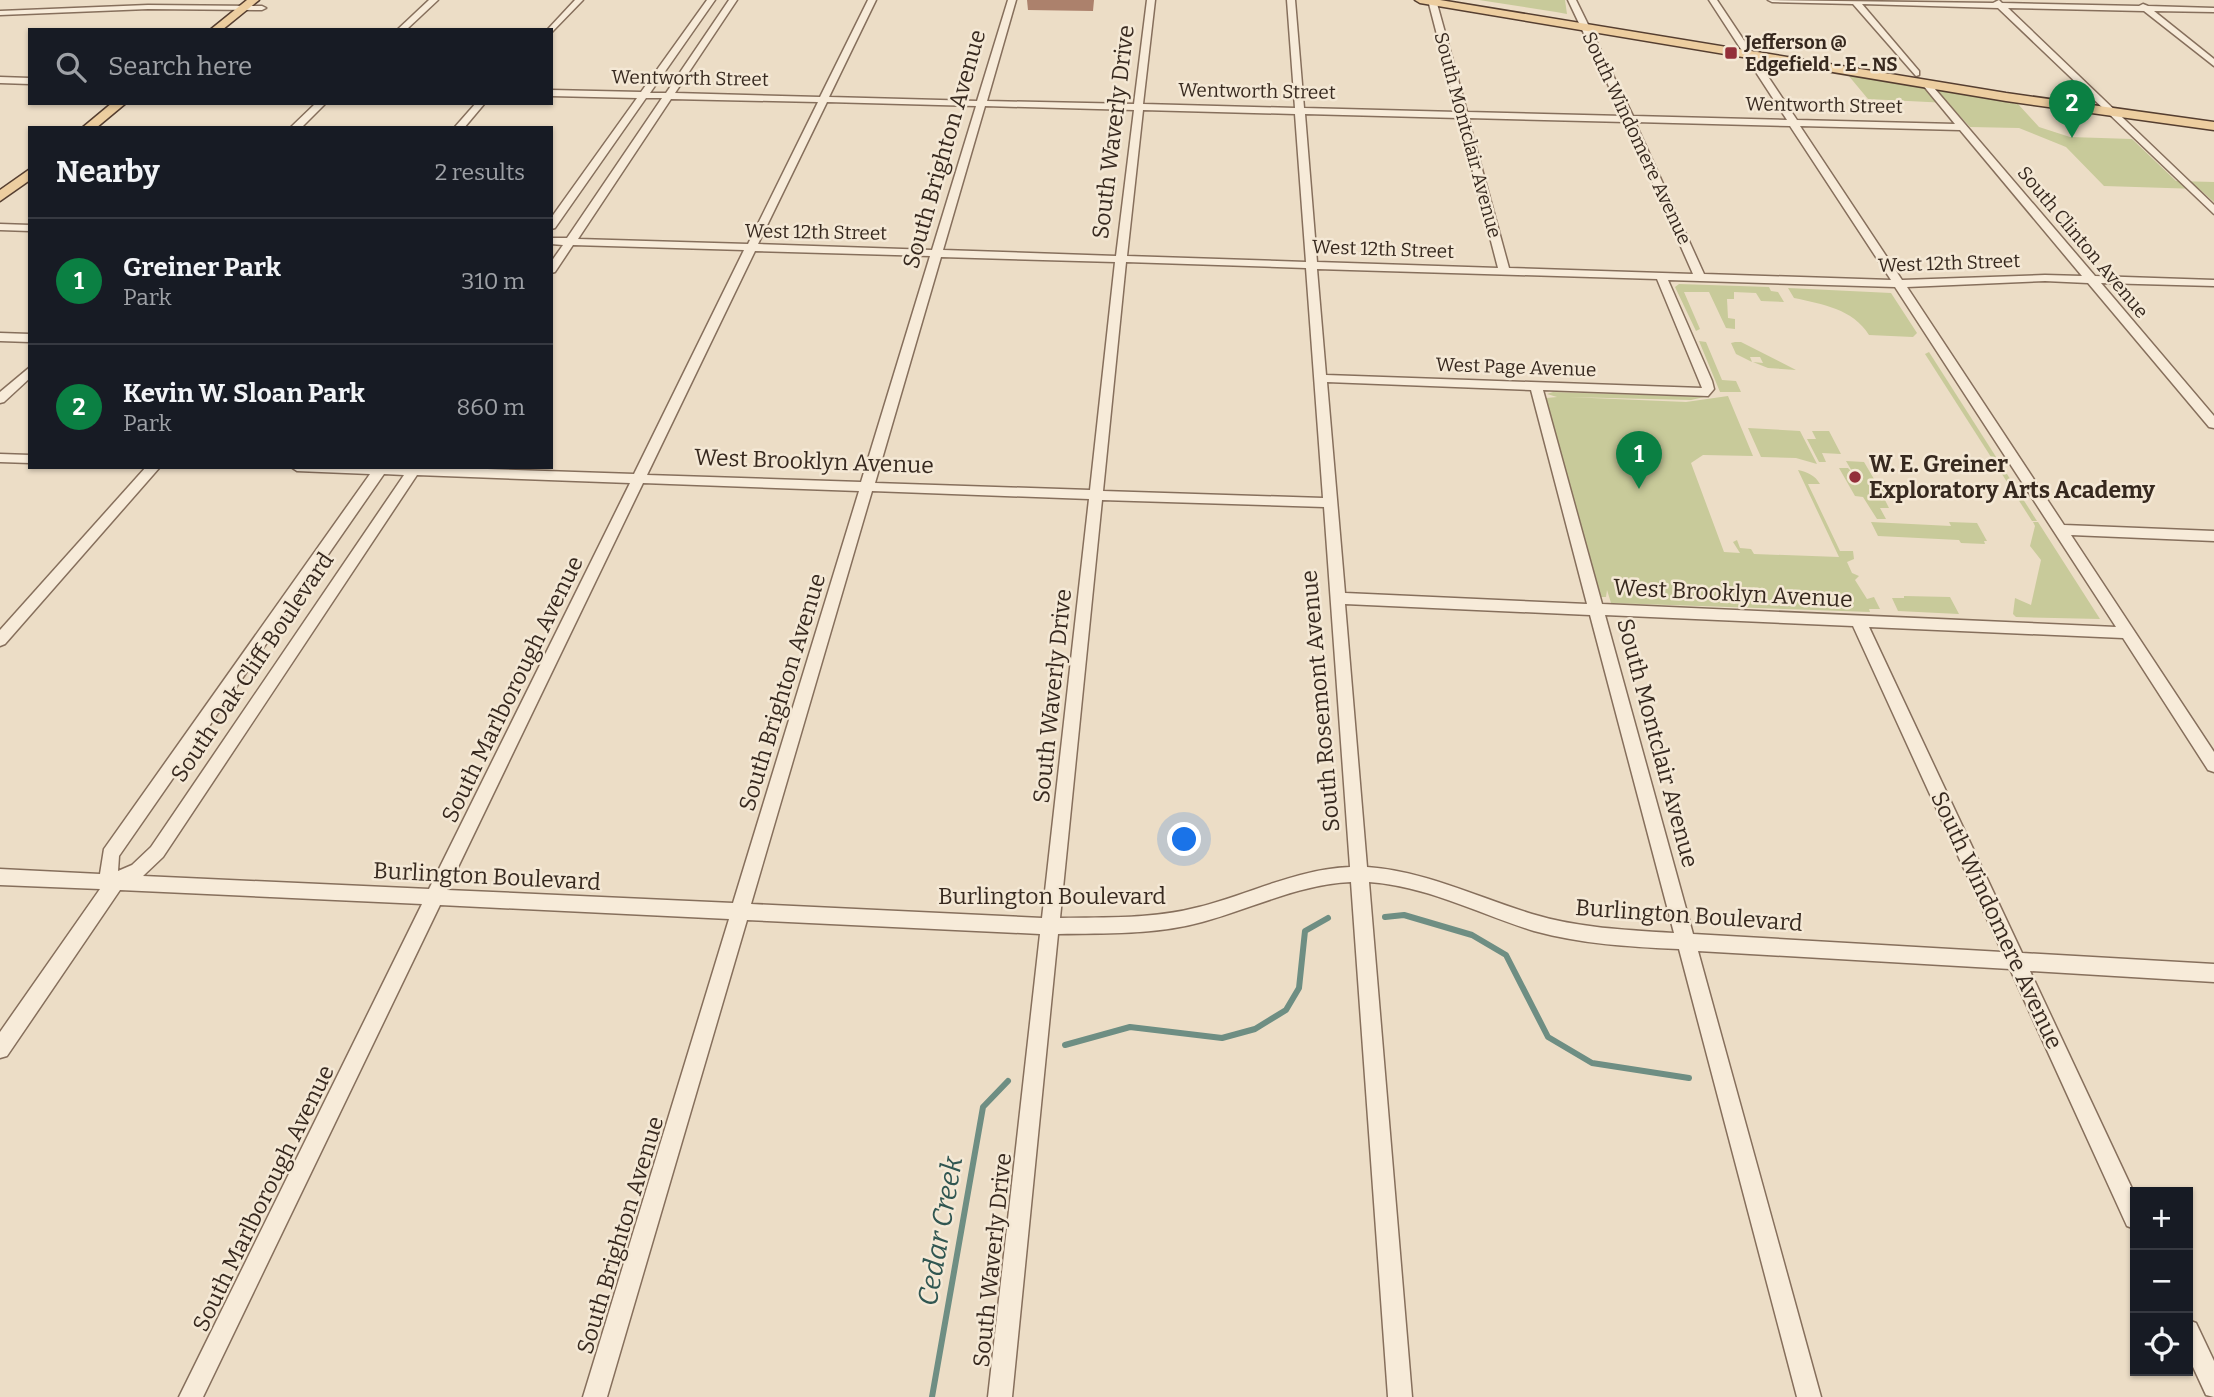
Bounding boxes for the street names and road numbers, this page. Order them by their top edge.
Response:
street label: South Waverly Drive [1086,23,1140,241]
street label: South Brighton Avenue [896,26,992,272]
street label: South Windomere Avenue [1578,28,1696,248]
street label: South Montclair Avenue [1429,30,1507,240]
street label: Wentworth Street [611,65,769,91]
street label: Wentworth Street [1178,78,1336,104]
street label: Wentworth Street [1745,92,1903,118]
street label: South Clinton Avenue [2013,161,2153,323]
street label: West 12th Street [745,219,887,245]
street label: West 12th Street [1312,235,1455,263]
street label: West 12th Street [1878,249,2021,277]
street label: West Page Avenue [1435,353,1597,381]
street label: West Brooklyn Avenue [694,443,934,479]
street label: South Oak Cliff Boulevard [165,547,340,787]
street label: South Marlborough Avenue [435,551,589,827]
street label: South Rosemont Avenue [1295,569,1345,833]
street label: South Brighton Avenue [732,570,832,814]
street label: West Brooklyn Avenue [1613,573,1853,613]
street label: South Waverly Drive [1027,587,1077,805]
street label: South Montclair Avenue [1611,615,1705,871]
street label: South Windomere Avenue [1925,787,2069,1053]
street label: Burlington Boulevard [372,856,602,896]
street label: Burlington Boulevard [938,882,1166,910]
street label: Burlington Boulevard [1574,893,1804,937]
street label: South Marlborough Avenue [186,1060,340,1336]
street label: South Brighton Avenue [570,1113,670,1357]
street label: South Waverly Drive [967,1151,1017,1369]

